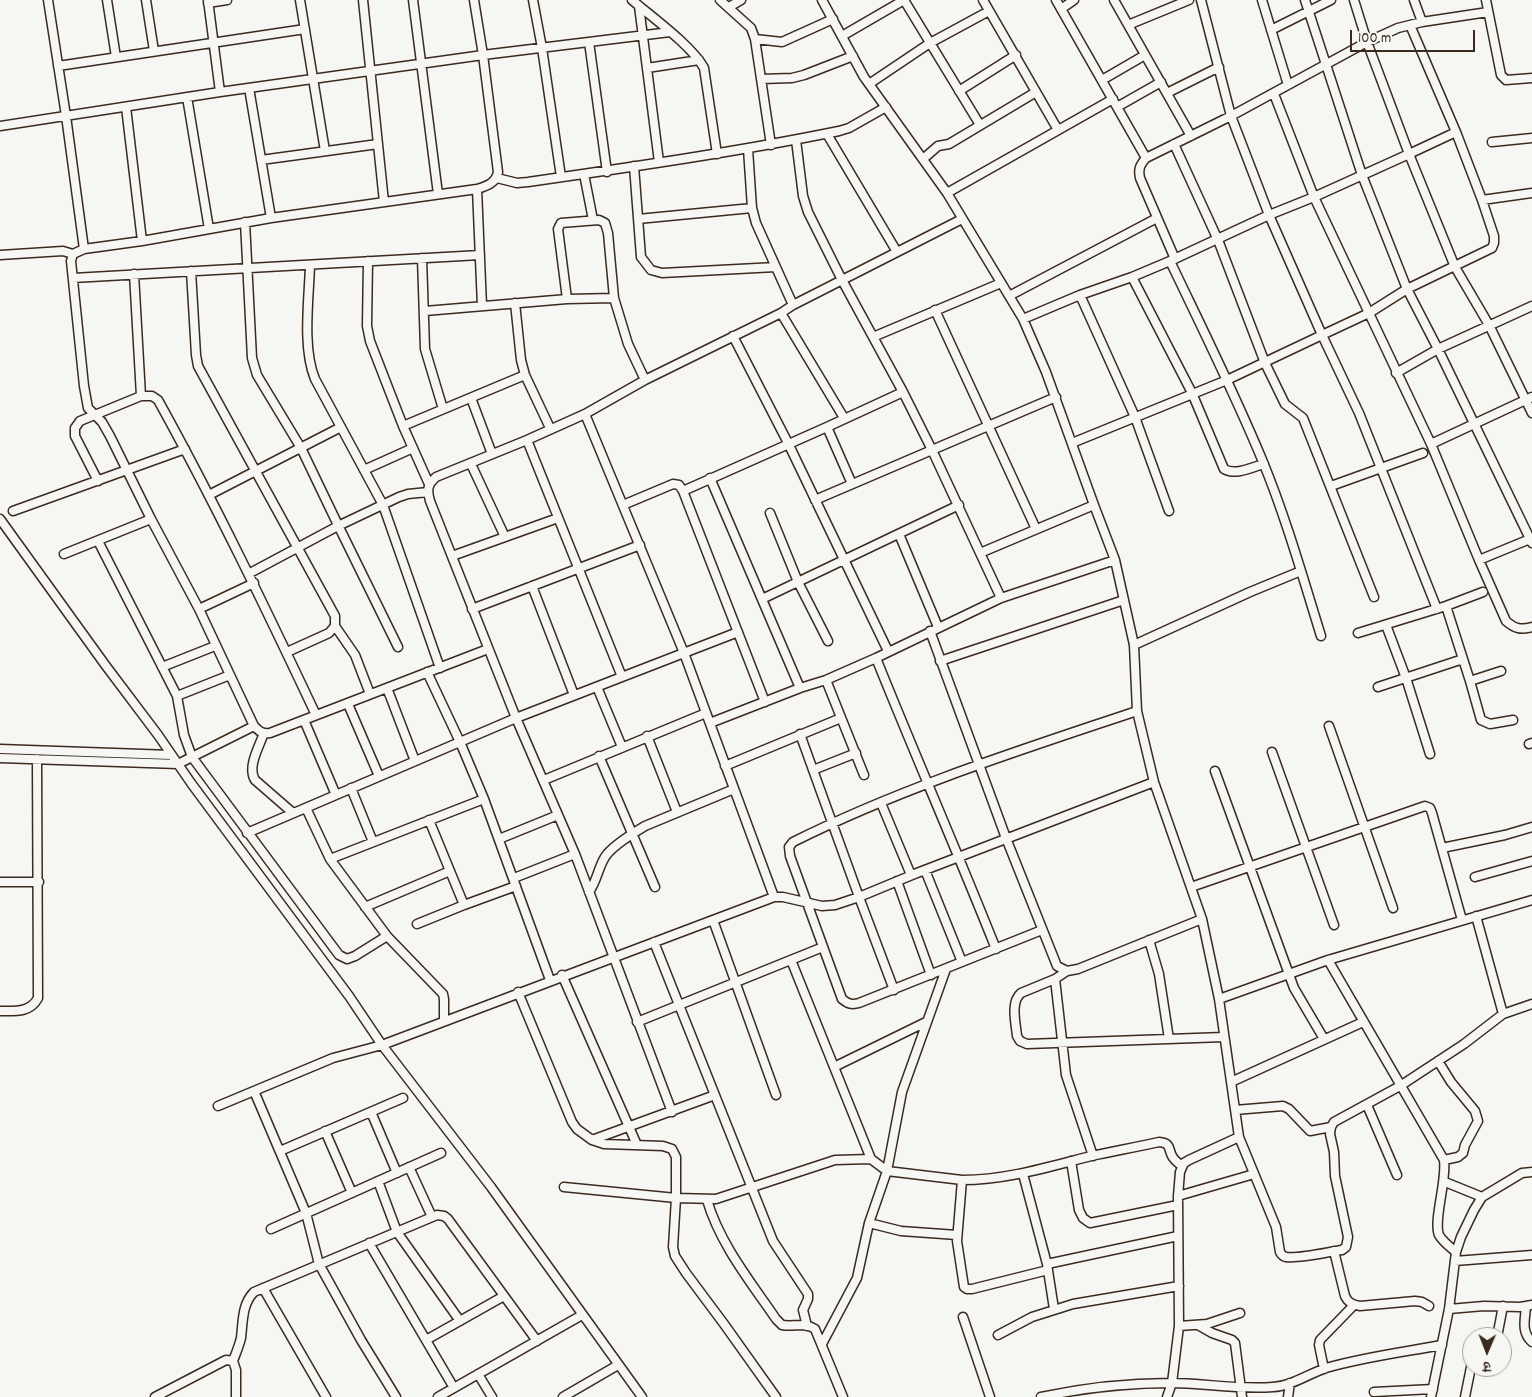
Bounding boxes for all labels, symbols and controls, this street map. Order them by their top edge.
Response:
scale bar [1352,20,1477,52]
text: 100 m [1358,28,1391,50]
north arrow [1462,1327,1512,1377]
text: उ [1483,1356,1491,1376]

